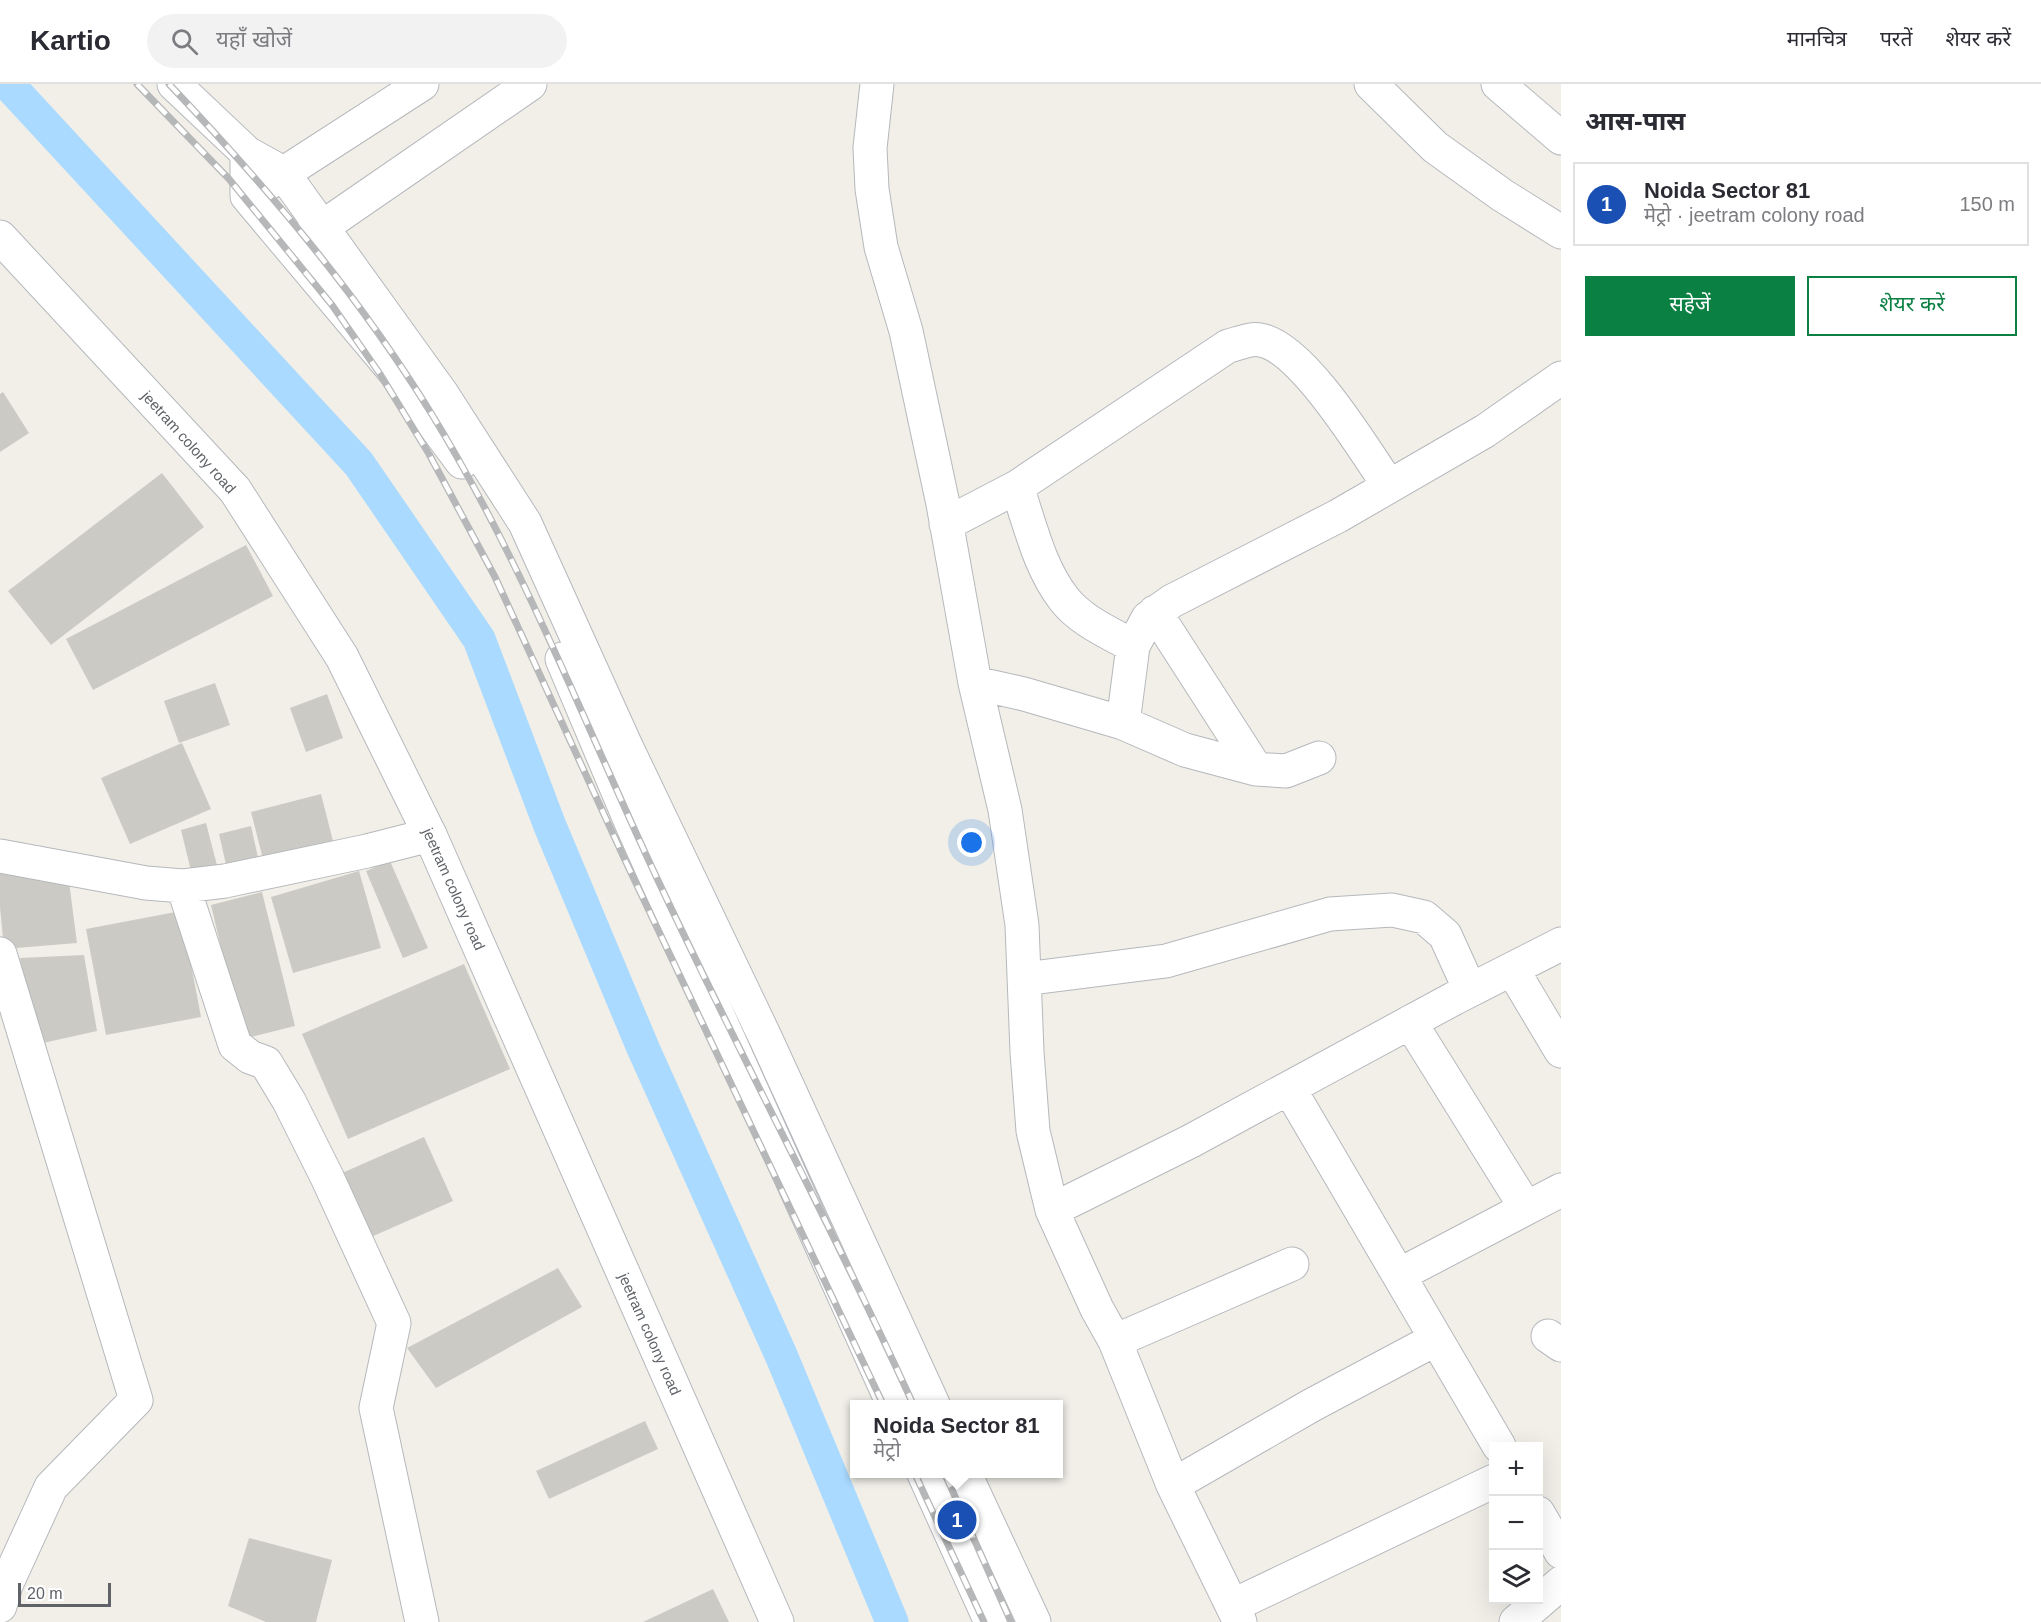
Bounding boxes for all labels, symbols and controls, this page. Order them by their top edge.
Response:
search box [147,14,567,68]
text: Kartio [30,25,111,56]
icon: search [168,25,201,58]
text: यहाँ खोजें [216,27,292,52]
text: मानचित्र [1787,27,1847,50]
text: परतें [1880,27,1912,50]
text: शेयर करें [1945,27,2011,50]
text: आस-पास [1585,106,1685,136]
text: Noida Sector 81 [1644,178,1810,203]
text: 1 [1601,193,1612,215]
text: 150 m [1959,193,2015,215]
text: मेट्रो · jeetram colony road [1644,204,1865,226]
button: सहेजें [1585,276,1795,336]
button: शेयर करें [1807,276,2017,336]
street label: jeetram colony road [138,387,239,497]
street label: jeetram colony road [419,824,489,953]
your location [957,828,986,857]
street label: jeetram colony road [615,1269,685,1398]
popup [850,1400,1063,1478]
text: Noida Sector 81 [873,1413,1040,1438]
text: मेट्रो [873,1439,901,1461]
map controls [1489,1442,1543,1604]
button: + [1489,1442,1543,1496]
button: − [1489,1496,1543,1550]
pin: 1 [938,1498,976,1542]
button: layers [1489,1550,1543,1604]
scale bar [18,1580,111,1608]
text: 20 m [27,1585,63,1602]

